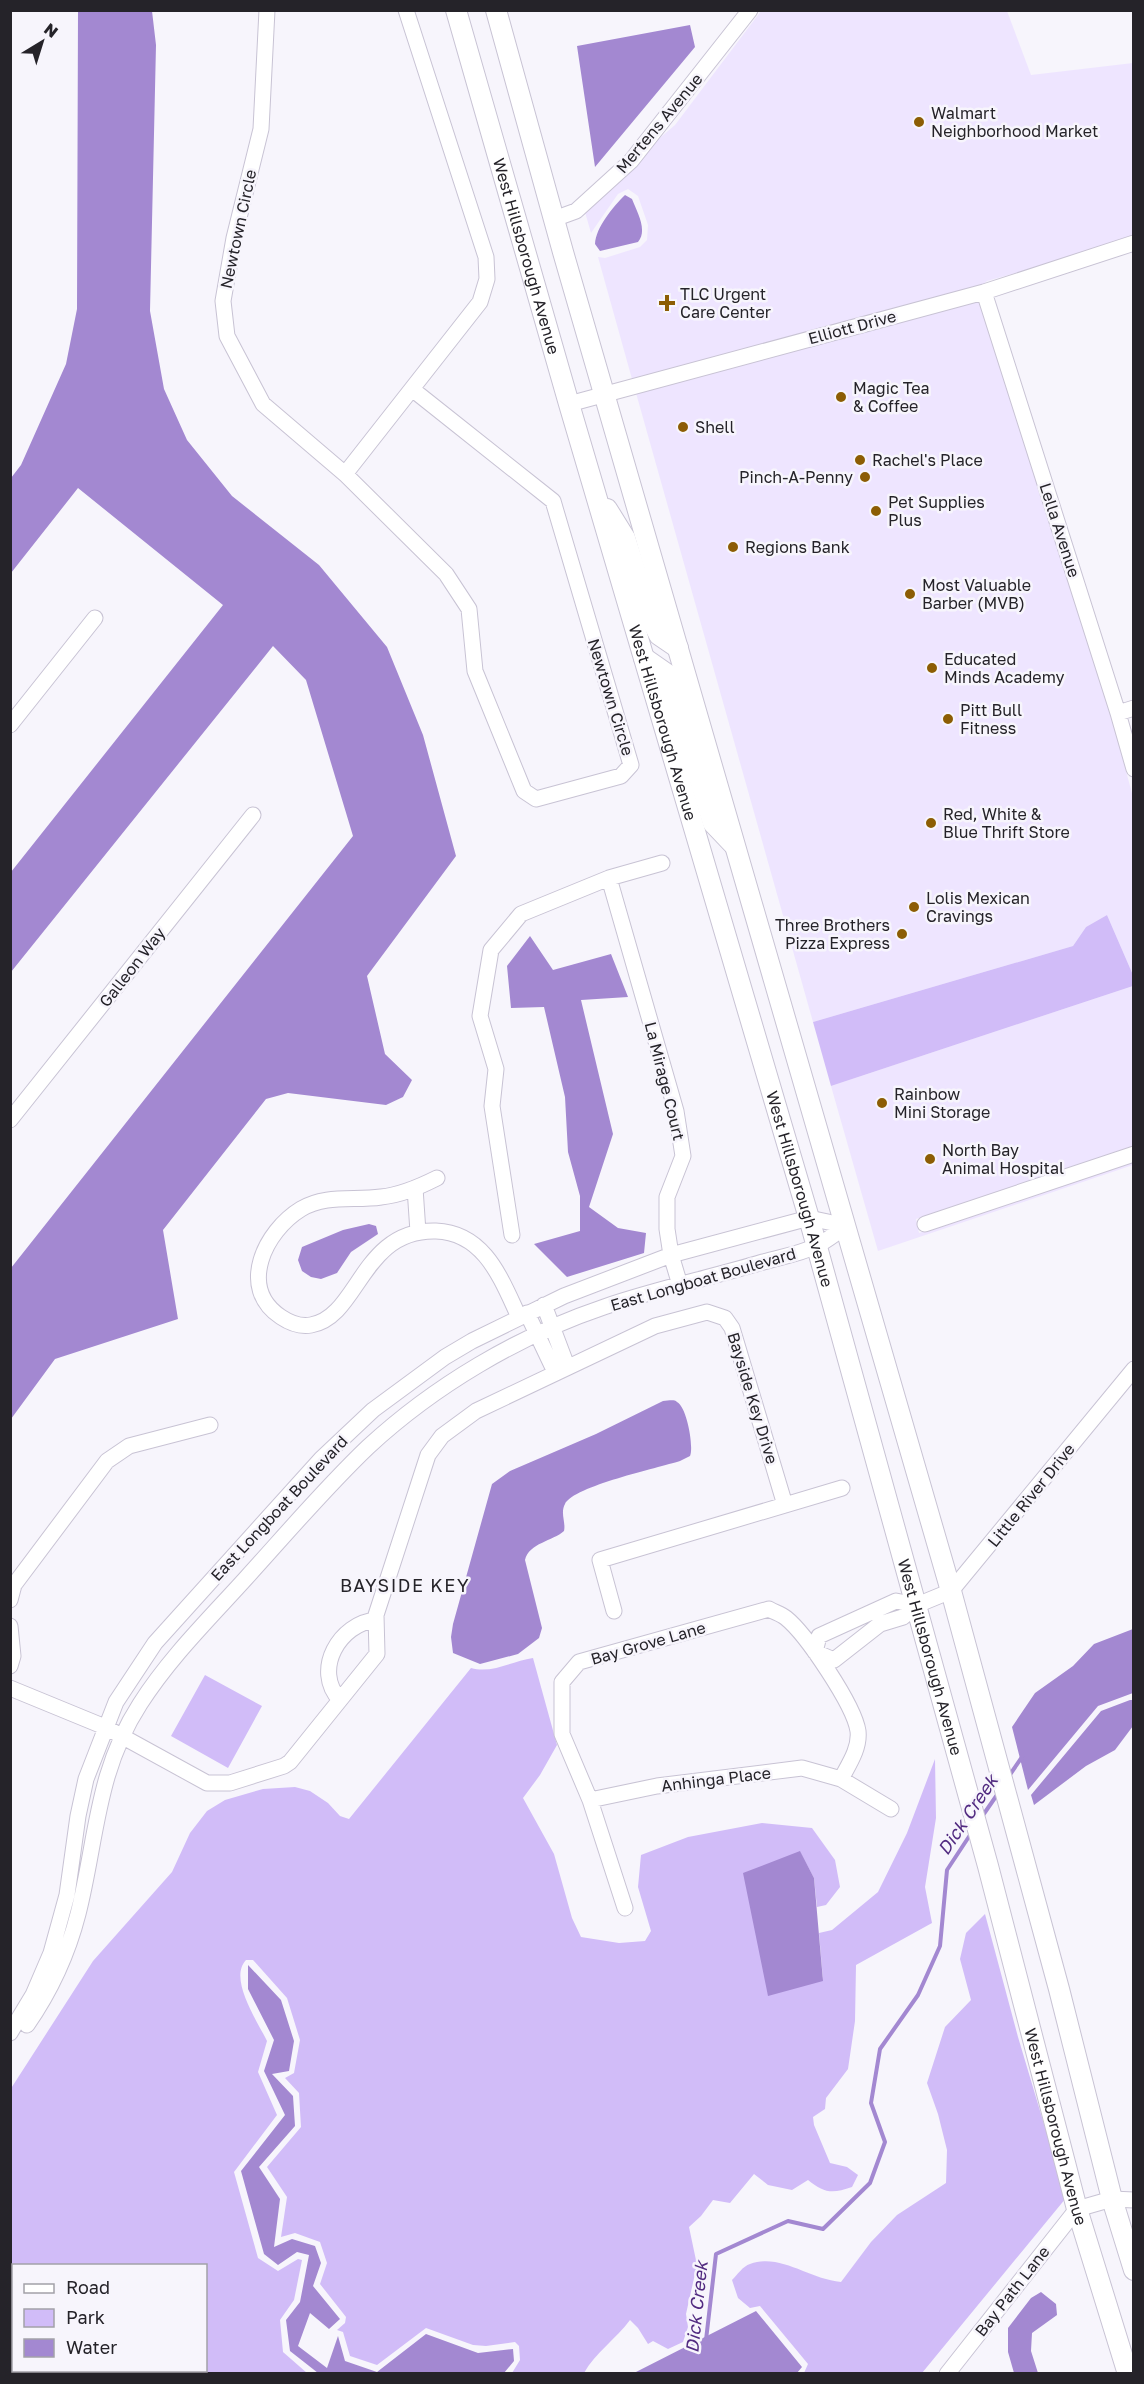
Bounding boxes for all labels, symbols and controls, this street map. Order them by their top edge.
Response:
north arrow [12,12,72,72]
text: N [40,19,62,42]
street label: Mertens Avenue [611,69,707,177]
place label: Walmart Neighborhood Market [931,103,1098,141]
marker: Walmart Neighborhood Market [912,115,926,129]
street label: West Hillsborough Avenue [489,156,564,356]
street label: Newtown Circle [216,168,260,290]
place label: TLC Urgent Care Center [680,284,771,322]
marker: TLC Urgent Care Center [658,294,676,312]
street label: Elliott Drive [806,306,898,348]
place label: Magic Tea & Coffee [853,378,929,416]
marker: Magic Tea & Coffee [834,390,848,404]
place label: Shell [695,417,735,437]
marker: Shell [676,420,690,434]
place label: Rachel's Place [872,450,983,470]
marker: Rachel's Place [853,453,867,467]
place label: Pinch-A-Penny [739,467,853,487]
marker: Pinch-A-Penny [858,470,872,484]
street label: Lella Avenue [1035,480,1085,580]
place label: Pet Supplies Plus [888,492,985,530]
marker: Pet Supplies Plus [869,504,883,518]
place label: Regions Bank [745,537,850,557]
marker: Regions Bank [726,540,740,554]
place label: Most Valuable Barber (MVB) [922,575,1031,613]
marker: Most Valuable Barber (MVB) [903,587,917,601]
street label: West Hillsborough Avenue [625,622,701,823]
street label: Newtown Circle [584,636,638,758]
place label: Educated Minds Academy [944,649,1064,687]
marker: Educated Minds Academy [925,661,939,675]
place label: Pitt Bull Fitness [960,700,1022,738]
marker: Pitt Bull Fitness [941,712,955,726]
place label: Red, White & Blue Thrift Store [943,804,1070,842]
marker: Red, White & Blue Thrift Store [924,816,938,830]
place label: Lolis Mexican Cravings [926,888,1030,926]
marker: Lolis Mexican Cravings [907,900,921,914]
place label: Three Brothers Pizza Express [775,915,890,953]
street label: Galleon Way [95,923,169,1011]
marker: Three Brothers Pizza Express [895,927,909,941]
street label: La Mirage Court [641,1020,689,1142]
place label: Rainbow Mini Storage [894,1084,990,1122]
street label: West Hillsborough Avenue [762,1088,838,1289]
marker: Rainbow Mini Storage [875,1096,889,1110]
place label: North Bay Animal Hospital [942,1140,1064,1178]
marker: North Bay Animal Hospital [923,1152,937,1166]
street label: East Longboat Boulevard [608,1243,798,1315]
street label: Bayside Key Drive [723,1330,783,1466]
street label: East Longboat Boulevard [206,1431,352,1585]
street label: Little River Drive [983,1439,1079,1551]
street label: West Hillsborough Avenue [894,1556,967,1758]
district label: BAYSIDE KEY [340,1574,470,1596]
street label: Bay Grove Lane [588,1617,708,1669]
street label: Anhinga Place [660,1762,772,1796]
water label: Dick Creek [932,1769,1003,1859]
street label: West Hillsborough Avenue [1020,2026,1091,2228]
street label: Bay Path Lane [970,2242,1054,2340]
water label: Dick Creek [680,2258,712,2354]
legend [12,2264,207,2372]
text: Road [66,2276,110,2298]
text: Park [66,2306,105,2328]
text: Water [66,2336,117,2358]

